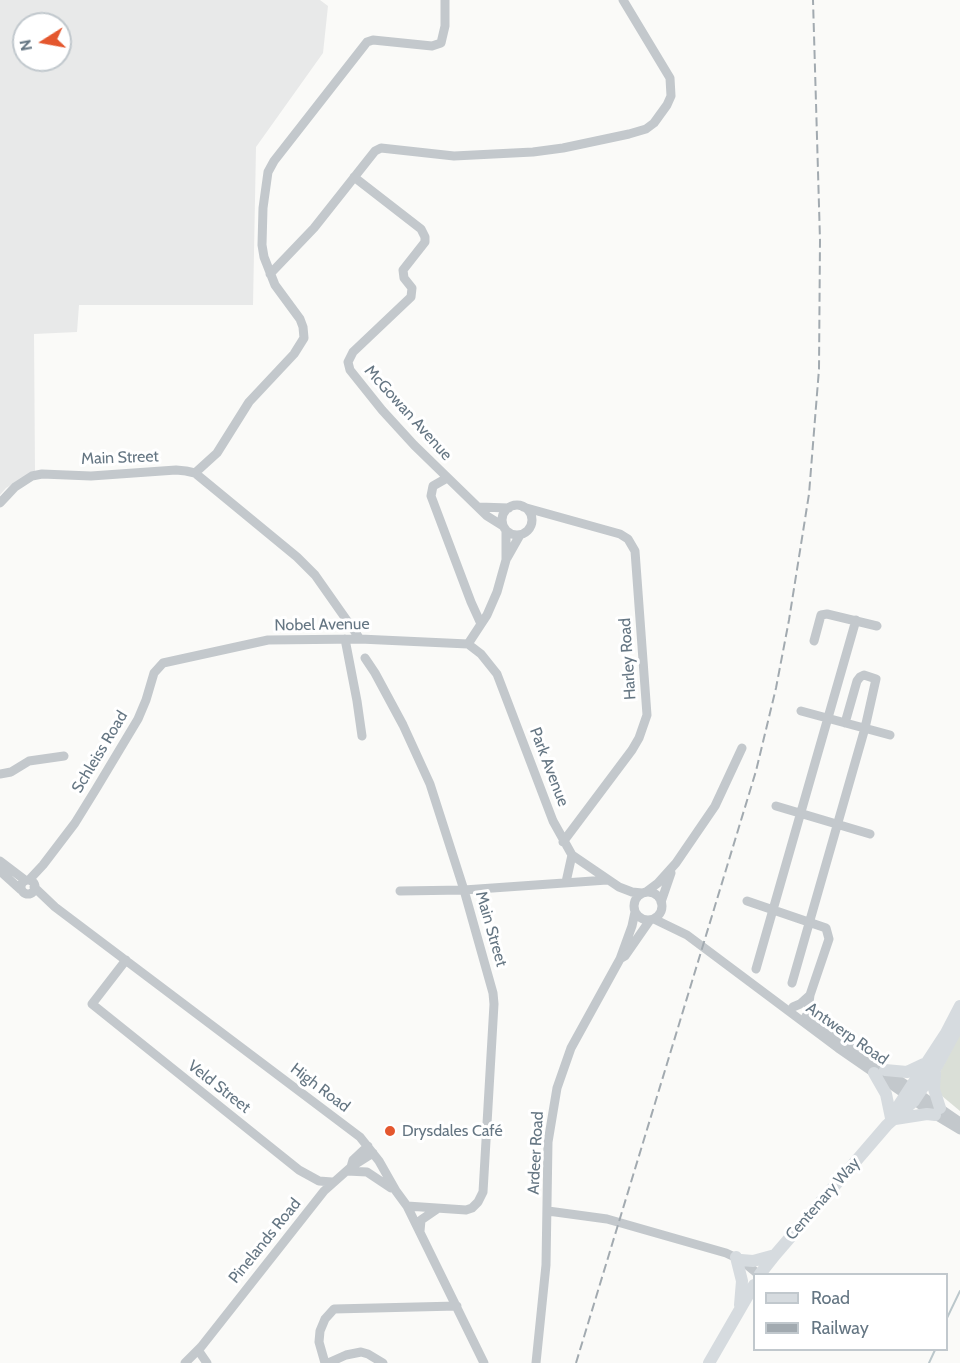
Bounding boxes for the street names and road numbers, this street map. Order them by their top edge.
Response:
street label: McGowan Avenue [360,361,456,465]
street label: Main Street [81,447,159,469]
street label: Nobel Avenue [274,615,370,635]
street label: Harley Road [616,617,640,701]
street label: Schleiss Road [68,708,132,796]
street label: Park Avenue [525,725,573,809]
street label: Main Street [471,889,511,969]
street label: Antwerp Road [802,999,892,1069]
street label: Veld Street [184,1057,254,1117]
street label: High Road [286,1059,354,1117]
street label: Ardeer Road [524,1111,548,1195]
street label: Centenary Way [782,1154,864,1244]
street label: Pinelands Road [225,1195,305,1287]

